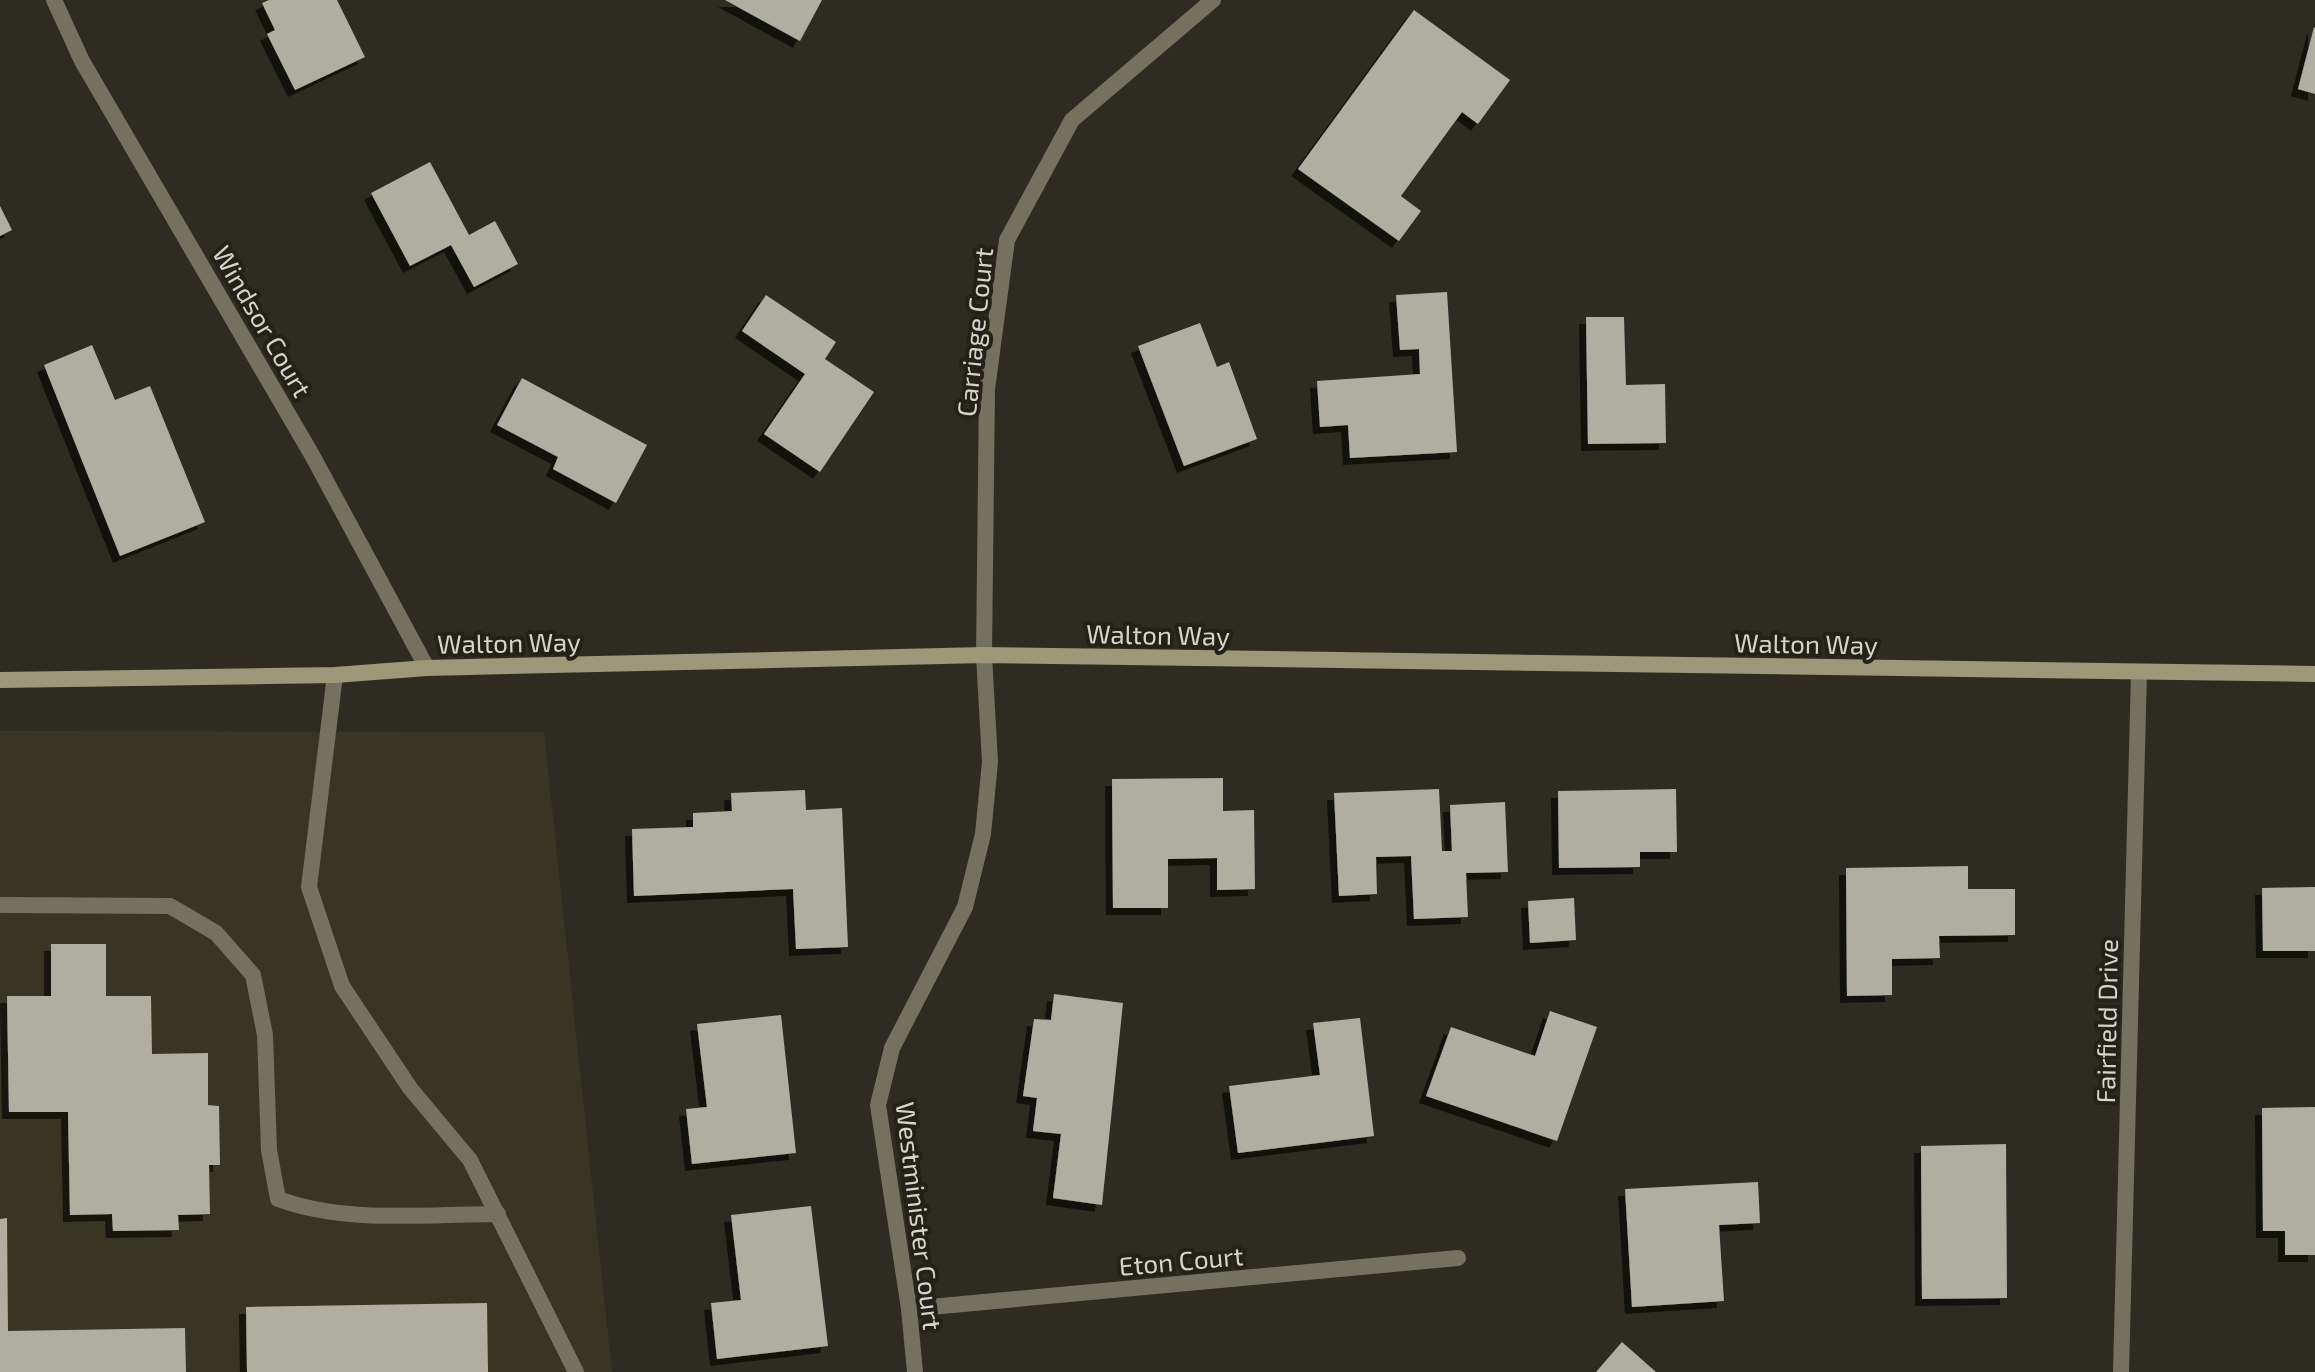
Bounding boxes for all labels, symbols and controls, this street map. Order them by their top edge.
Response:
street label: Windsor Court [207,240,319,402]
street label: Carriage Court [950,246,998,418]
street label: Walton Way [1086,617,1230,651]
street label: Walton Way [437,625,581,659]
street label: Walton Way [1734,626,1878,660]
street label: Fairfield Drive [2089,939,2123,1103]
street label: Westminister Court [891,1100,949,1332]
street label: Eton Court [1117,1239,1245,1281]

